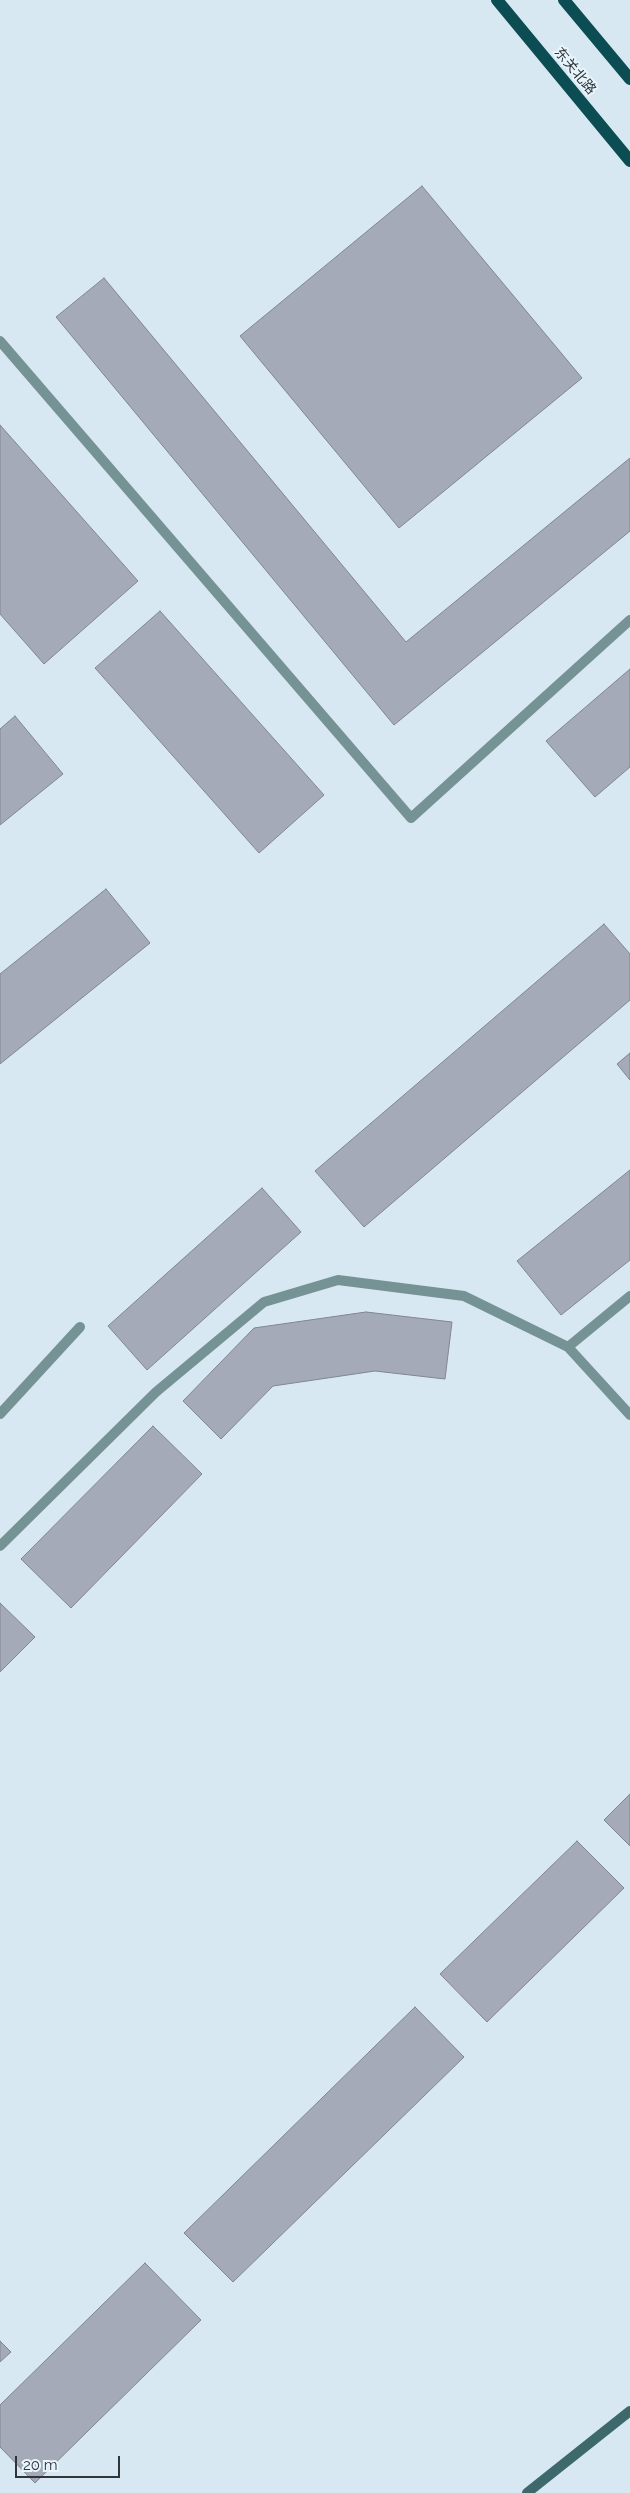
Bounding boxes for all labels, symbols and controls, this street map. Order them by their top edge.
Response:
street label: 东关北路 [551,44,599,98]
scale bar [18,2446,122,2478]
text: 20 m [23,2456,58,2474]

